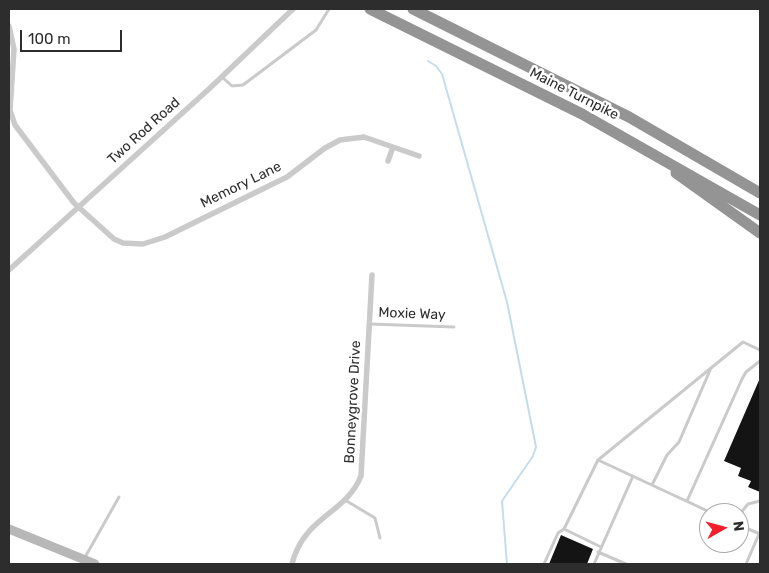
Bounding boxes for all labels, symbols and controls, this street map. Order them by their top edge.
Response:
scale bar [22,20,125,52]
text: 100 m [28,30,70,48]
street label: Maine Turnpike [527,64,621,124]
street label: Two Rod Road [104,94,184,168]
street label: Memory Lane [198,158,284,212]
street label: Moxie Way [378,304,446,324]
street label: Bonneygrove Drive [341,340,365,464]
north arrow [699,503,749,553]
text: N [729,520,747,532]

